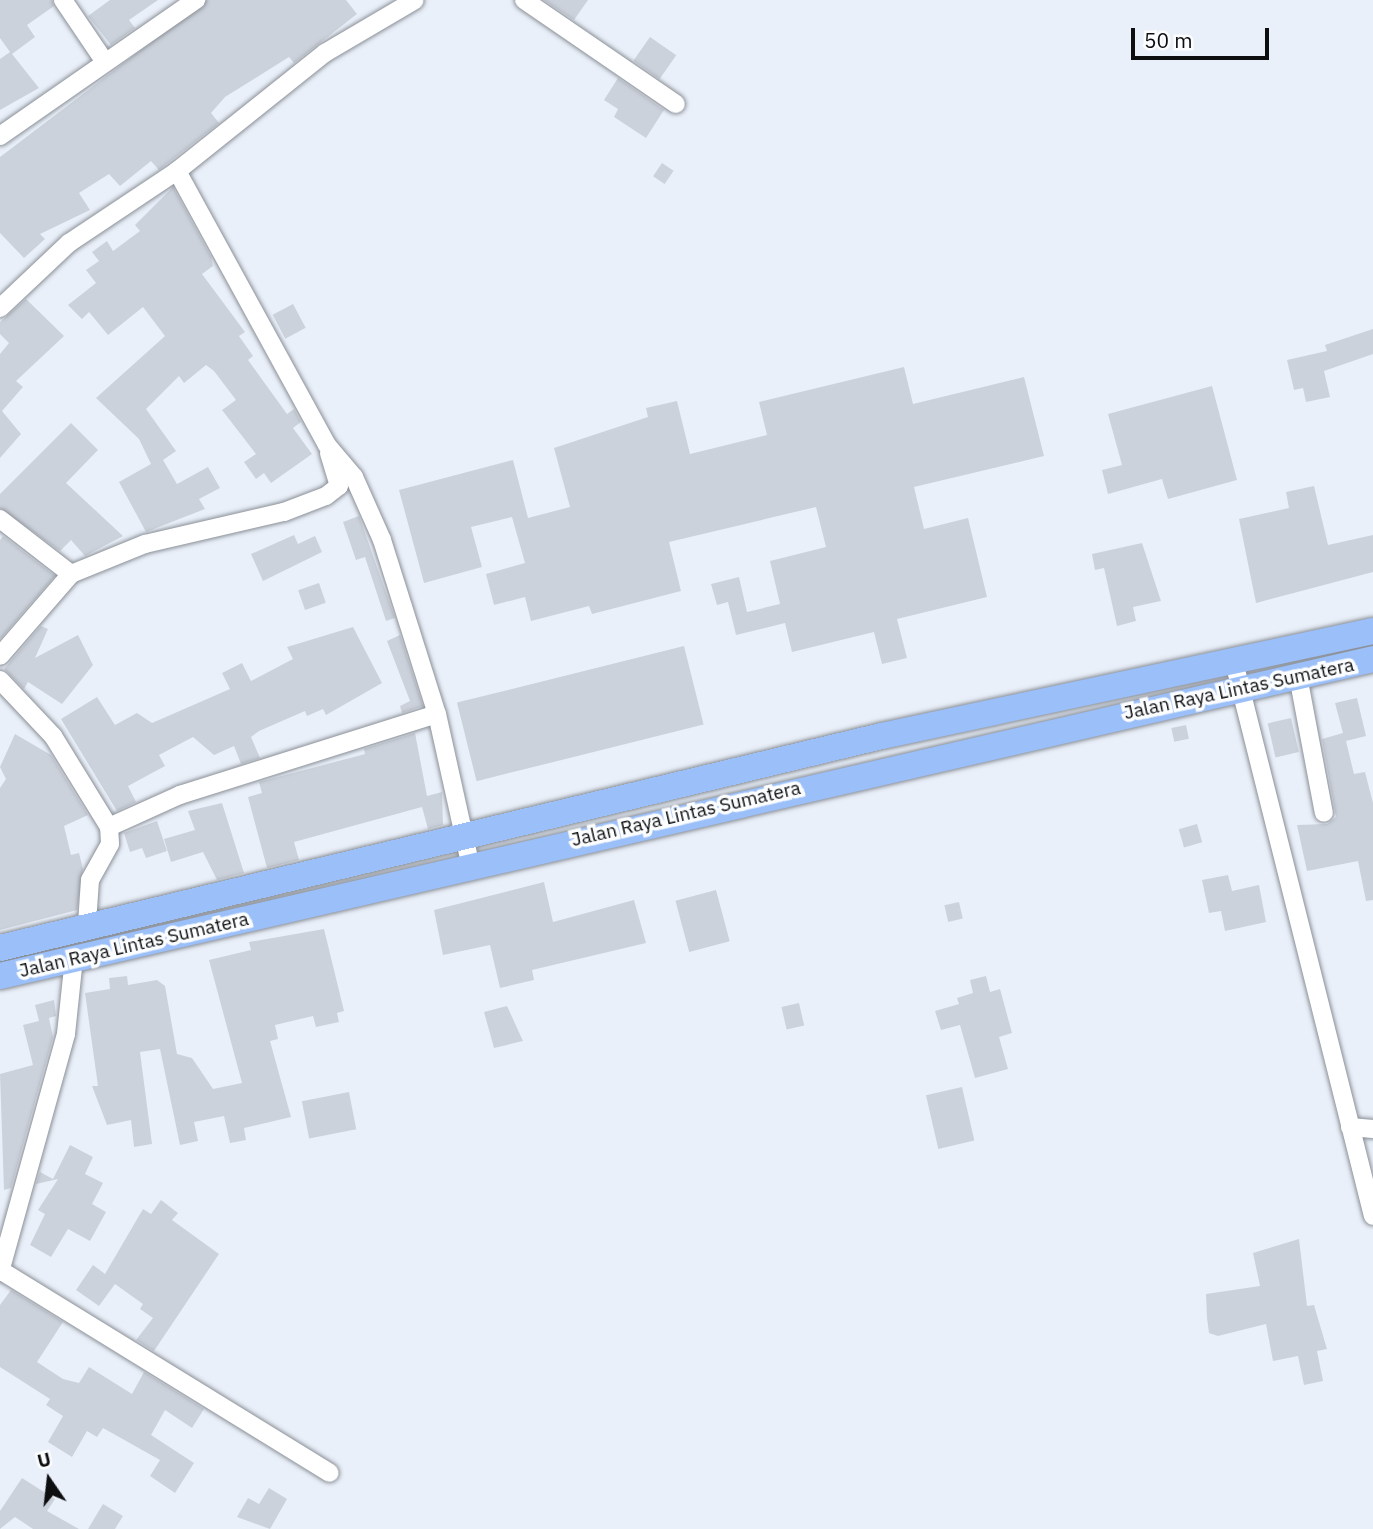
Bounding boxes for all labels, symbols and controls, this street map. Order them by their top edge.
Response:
scale bar [1135,14,1273,58]
text: 50 m [1144,26,1193,54]
street label: Jalan Raya Lintas Sumatera [1122,653,1356,725]
street label: Jalan Raya Lintas Sumatera [569,777,803,851]
street label: Jalan Raya Lintas Sumatera [17,908,251,982]
north arrow [14,1445,84,1515]
text: U [35,1446,53,1473]

